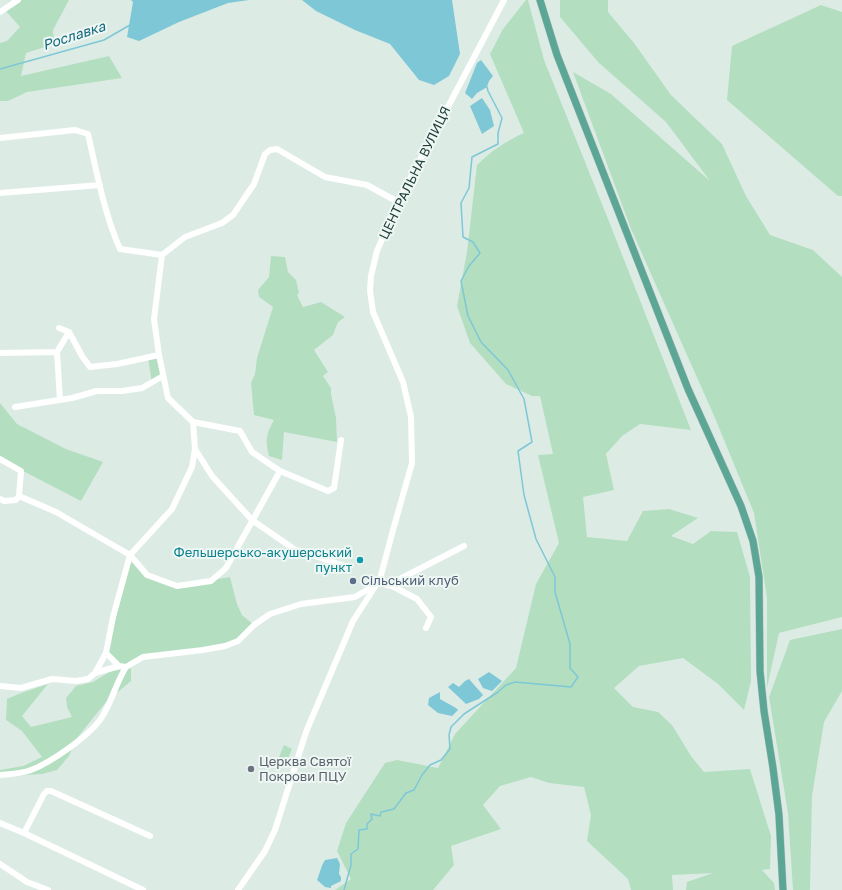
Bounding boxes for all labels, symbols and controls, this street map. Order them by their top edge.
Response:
water label: Рославка [41,18,107,54]
street label: ЦЕНТРАЛЬНА ВУЛИЦЯ [376,104,454,242]
place label: Фельшерсько-акушерський пункт [174,545,352,576]
marker: Фельшерсько-акушерський пункт [355,555,365,565]
place label: Сільський клуб [361,573,459,589]
marker: Сільський клуб [348,576,358,586]
place label: Церква Святої Покрови ПЦУ [259,754,351,785]
marker: Церква Святої Покрови ПЦУ [246,764,256,774]

